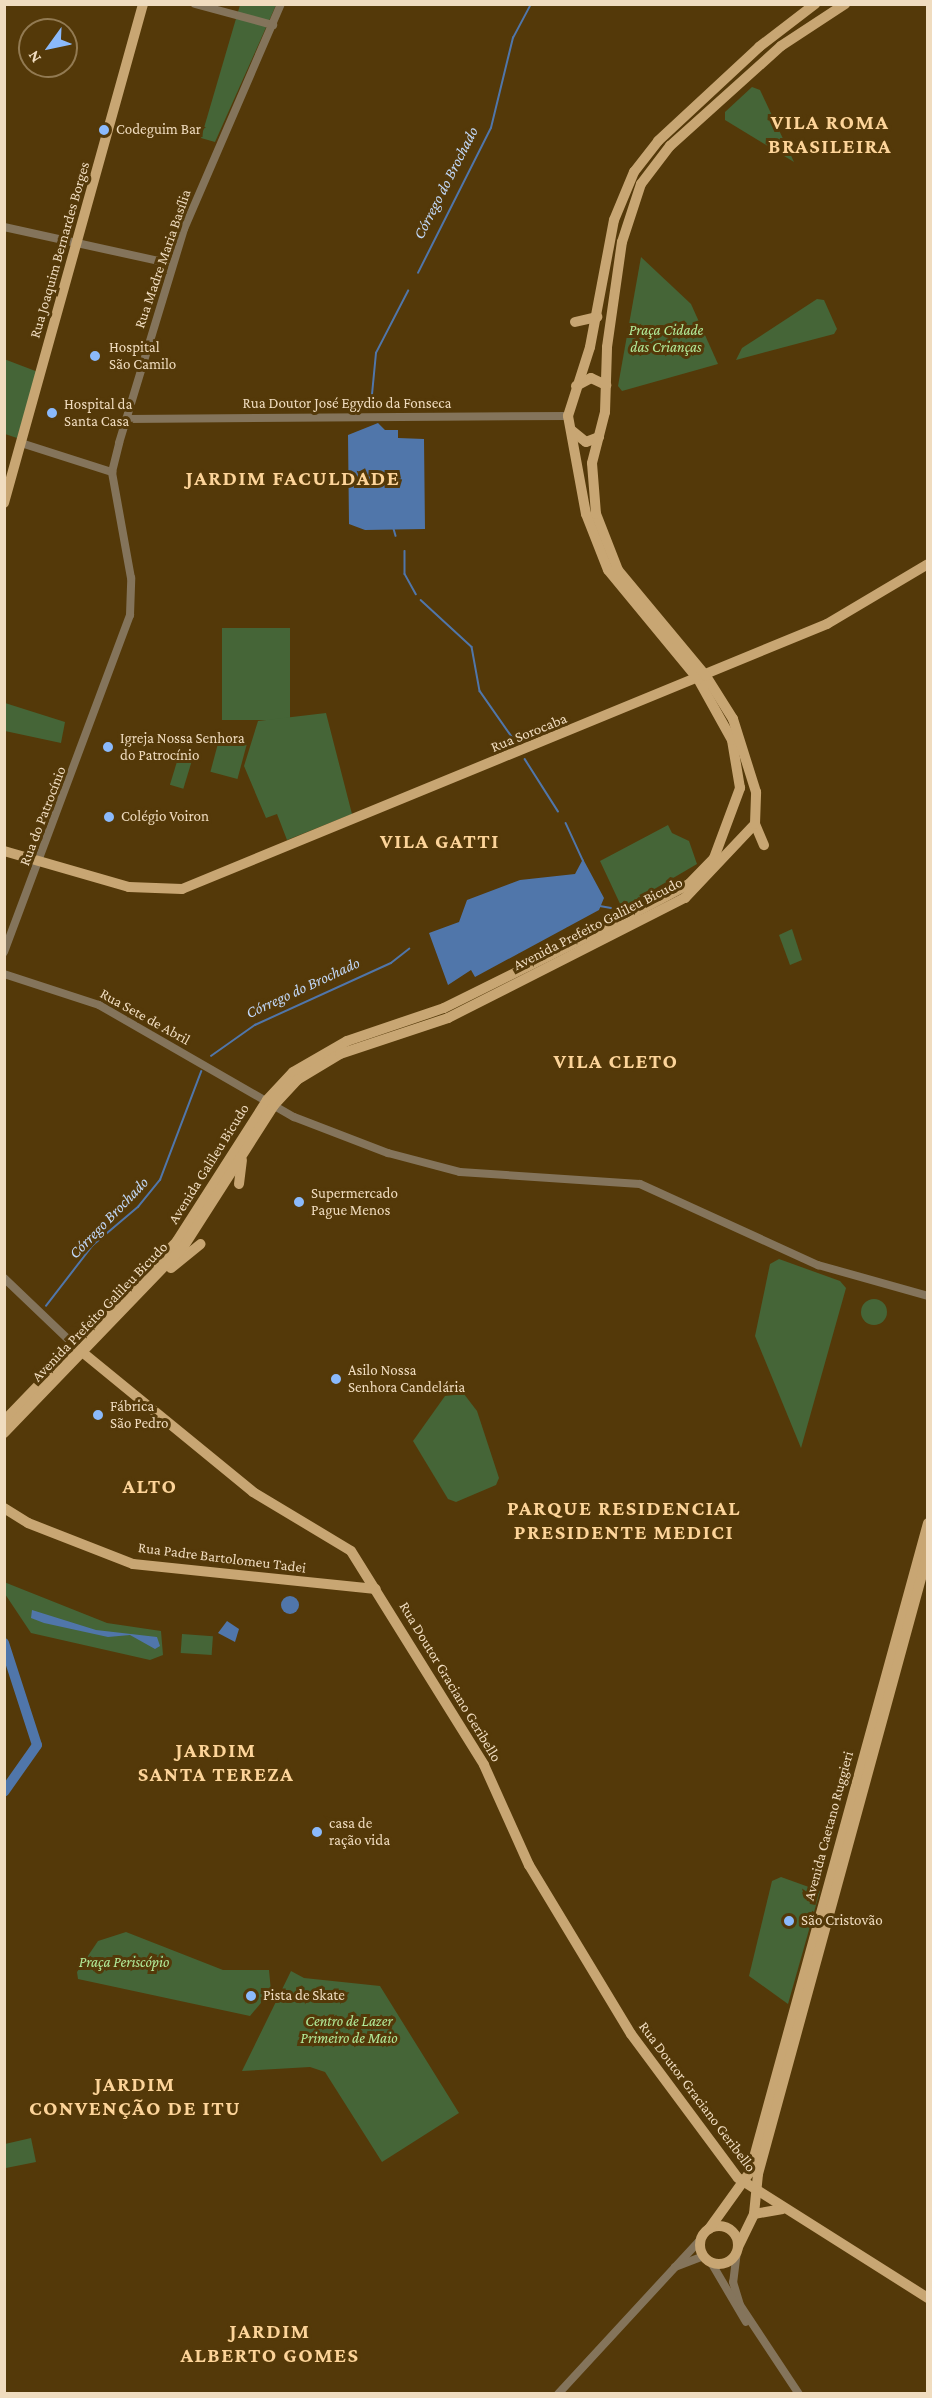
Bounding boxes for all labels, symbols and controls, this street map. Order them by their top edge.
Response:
north arrow [18,18,78,78]
text: N [24,48,44,66]
district label: VILA ROMA BRASILEIRA [768,109,892,159]
place label: Codeguim Bar [116,121,201,139]
marker: Codeguim Bar [97,123,111,137]
water label: Córrego do Brochado [409,124,483,242]
street label: Rua Joaquim Bernardes Borges [26,160,94,340]
street label: Rua Madre Maria Basília [131,187,195,331]
park label: Praça Cidade das Crianças [629,321,703,356]
place label: Hospital São Camilo [109,338,176,373]
marker: Hospital São Camilo [86,347,104,365]
place label: Hospital da Santa Casa [64,395,132,430]
street label: Rua Doutor José Egydio da Fonseca [243,395,451,413]
marker: Hospital da Santa Casa [45,406,59,420]
district label: JARDIM FACULDADE [186,465,400,491]
street label: Rua Sorocaba [488,710,570,756]
place label: Igreja Nossa Senhora do Patrocínio [120,729,245,764]
marker: Igreja Nossa Senhora do Patrocínio [101,740,115,754]
street label: Rua do Patrocínio [16,764,70,868]
place label: Colégio Voiron [121,808,209,826]
marker: Colégio Voiron [102,810,116,824]
district label: VILA GATTI [380,828,500,854]
street label: Avenida Prefeito Galileu Bicudo [510,873,686,975]
water label: Córrego do Brochado [243,953,363,1023]
street label: Rua Sete de Abril [97,985,193,1049]
district label: VILA CLETO [553,1048,679,1074]
street label: Avenida Galileu Bicudo [165,1101,253,1227]
water label: Córrego Brochado [65,1173,153,1263]
place label: Supermercado Pague Menos [311,1184,398,1219]
marker: Supermercado Pague Menos [292,1195,306,1209]
street label: Avenida Prefeito Galileu Bicudo [28,1238,172,1386]
place label: Asilo Nossa Senhora Candelária [348,1361,465,1396]
marker: Asilo Nossa Senhora Candelária [329,1372,343,1386]
place label: Fábrica São Pedro [110,1397,168,1432]
marker: Fábrica São Pedro [91,1408,105,1422]
district label: ALTO [123,1473,177,1499]
district label: PARQUE RESIDENCIAL PRESIDENTE MEDICI [507,1495,741,1545]
street label: Rua Padre Bartolomeu Tadei [137,1539,307,1577]
street label: Rua Doutor Graciano Geribello [395,1599,505,1765]
district label: JARDIM SANTA TEREZA [138,1737,294,1787]
street label: Avenida Caetano Ruggieri [800,1749,858,1903]
place label: casa de ração vida [329,1814,390,1849]
marker: casa de ração vida [310,1825,324,1839]
place label: São Cristovão [801,1912,883,1930]
marker: São Cristovão [782,1914,796,1928]
park label: Praça Periscópio [79,1954,169,1972]
place label: Pista de Skate [263,1987,345,2005]
marker: Pista de Skate [244,1989,258,2003]
park label: Centro de Lazer Primeiro de Maio [300,2012,398,2047]
street label: Rua Doutor Graciano Geribello [635,2018,759,2176]
district label: JARDIM CONVENÇÃO DE ITU [29,2071,241,2121]
district label: JARDIM ALBERTO GOMES [180,2318,360,2368]

